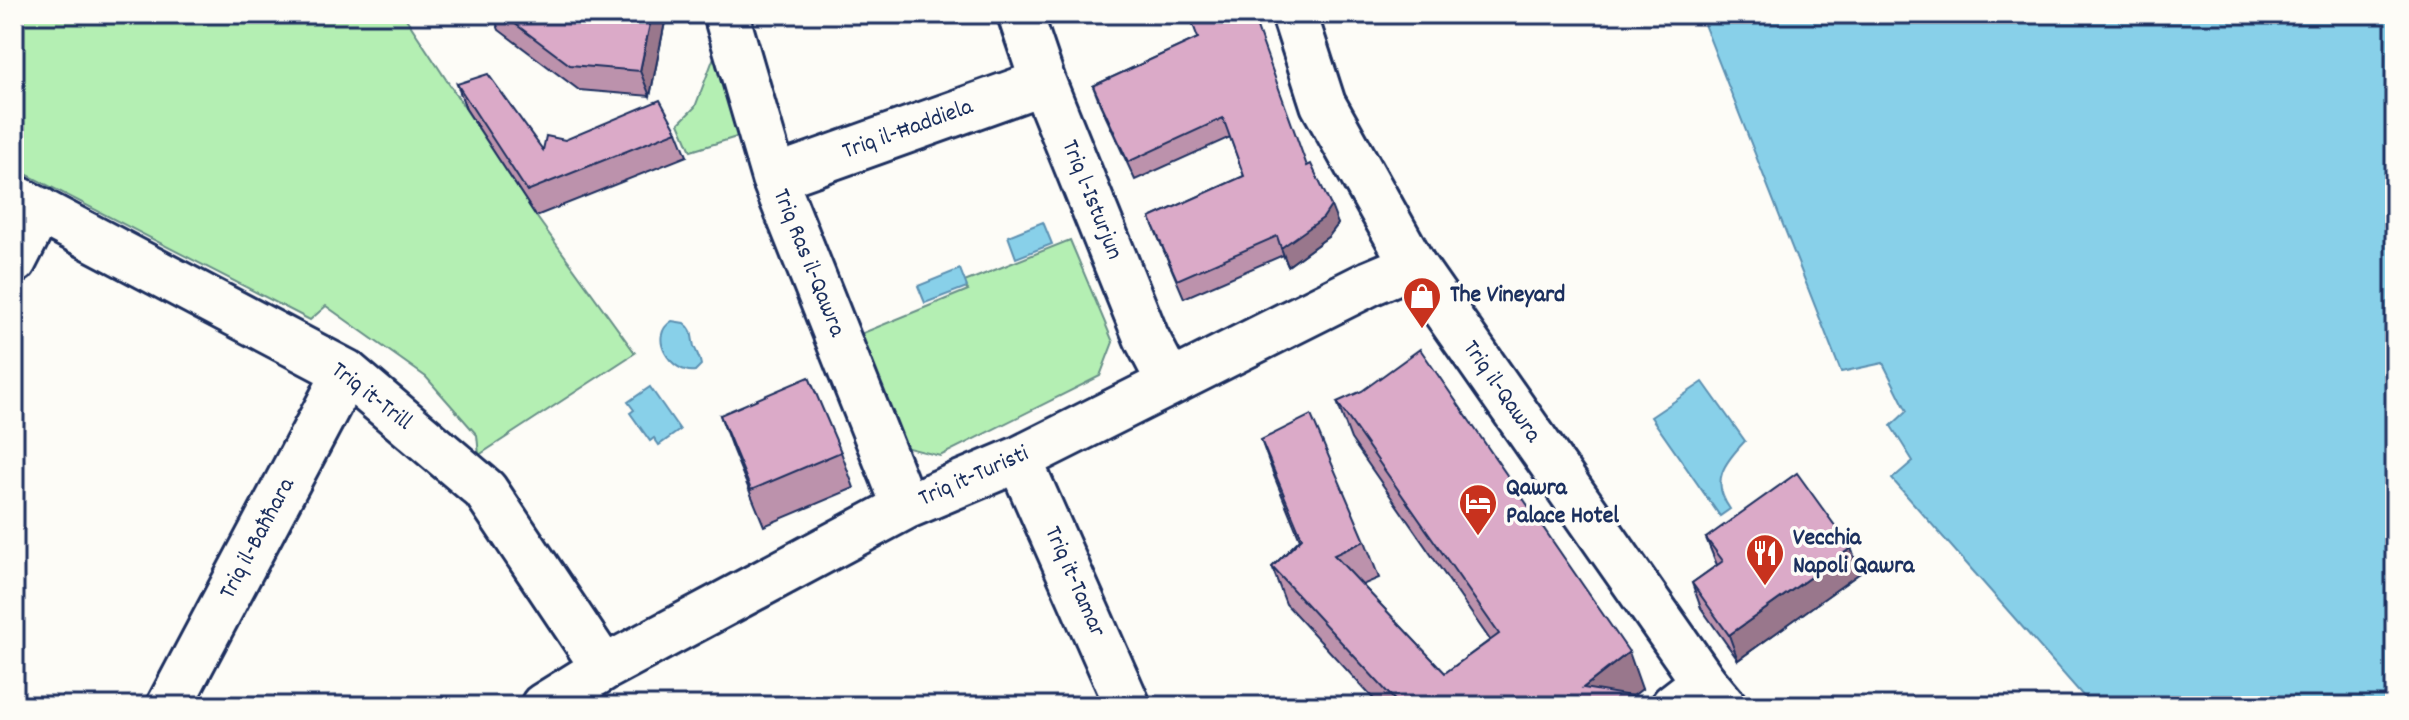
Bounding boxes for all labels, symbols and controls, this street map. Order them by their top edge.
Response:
street label: Triq il-Ħaddiela [838,90,979,169]
street label: Triq l-Isturjun [1052,135,1130,265]
street label: Triq Ras il-Qawra [763,184,853,343]
shop icon: The Vineyard [1401,275,1443,330]
place label: The Vineyard [1450,279,1565,313]
street label: Triq il-Qawra [1453,334,1549,451]
street label: Triq it-Trill [323,354,419,440]
street label: Triq it-Turisti [914,438,1034,516]
street label: Triq il-Baħħara [212,472,305,606]
place label: Qawra Palace Hotel [1506,472,1619,534]
hotel icon: Qawra Palace Hotel [1457,482,1499,537]
street label: Triq it-Tamar [1034,521,1114,643]
place label: Vecchia Napoli Qawra [1793,522,1915,584]
restaurant icon: Vecchia Napoli Qawra [1744,532,1786,587]

